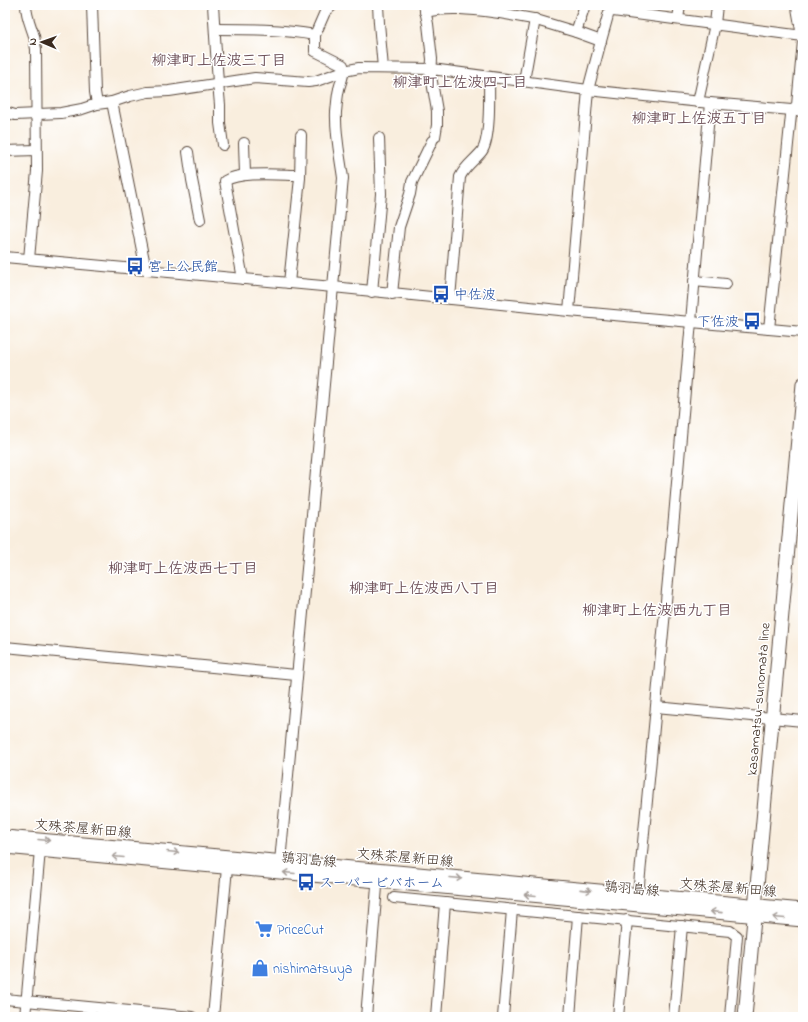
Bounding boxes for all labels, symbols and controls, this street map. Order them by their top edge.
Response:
north arrow [22,22,62,62]
text: N [25,38,41,46]
district label: 柳津町上佐波三丁目 [151,50,287,72]
district label: 柳津町上佐波四丁目 [392,72,528,94]
district label: 柳津町上佐波五丁目 [631,108,767,130]
bus stop icon: 宮上公民館 [125,256,145,276]
place label: 宮上公民館 [148,257,218,278]
bus stop icon: 中佐波 [431,284,451,304]
place label: 中佐波 [454,285,496,306]
bus stop icon: 下佐波 [742,311,762,331]
place label: 下佐波 [697,312,739,333]
district label: 柳津町上佐波西七丁目 [108,558,258,580]
district label: 柳津町上佐波西八丁目 [349,578,499,600]
district label: 柳津町上佐波西九丁目 [582,600,732,622]
street label: kasamatsu-sunomata line [742,621,777,776]
street label: 文殊茶屋新田線 [33,815,133,844]
one-way arrow [37,837,50,844]
street label: 文殊茶屋新田線 [355,844,455,873]
one-way arrow [166,848,179,856]
street label: 鶉羽島線 [280,848,338,873]
one-way arrow [112,853,125,861]
one-way arrow [283,869,296,877]
bus stop icon: スーパービバホーム [296,872,316,892]
place label: スーパービバホーム [319,873,444,894]
one-way arrow [449,874,462,881]
street label: 文殊茶屋新田線 [678,874,778,903]
street label: 鶉羽島線 [603,877,661,902]
one-way arrow [579,886,592,894]
one-way arrow [524,891,537,899]
one-way arrow [710,908,723,916]
one-way arrow [773,915,786,922]
supermarket icon: PriceCut [254,919,274,939]
place label: PriceCut [277,920,324,941]
shop icon: nishimatsuya [250,958,270,978]
place label: nishimatsuya [273,959,352,981]

